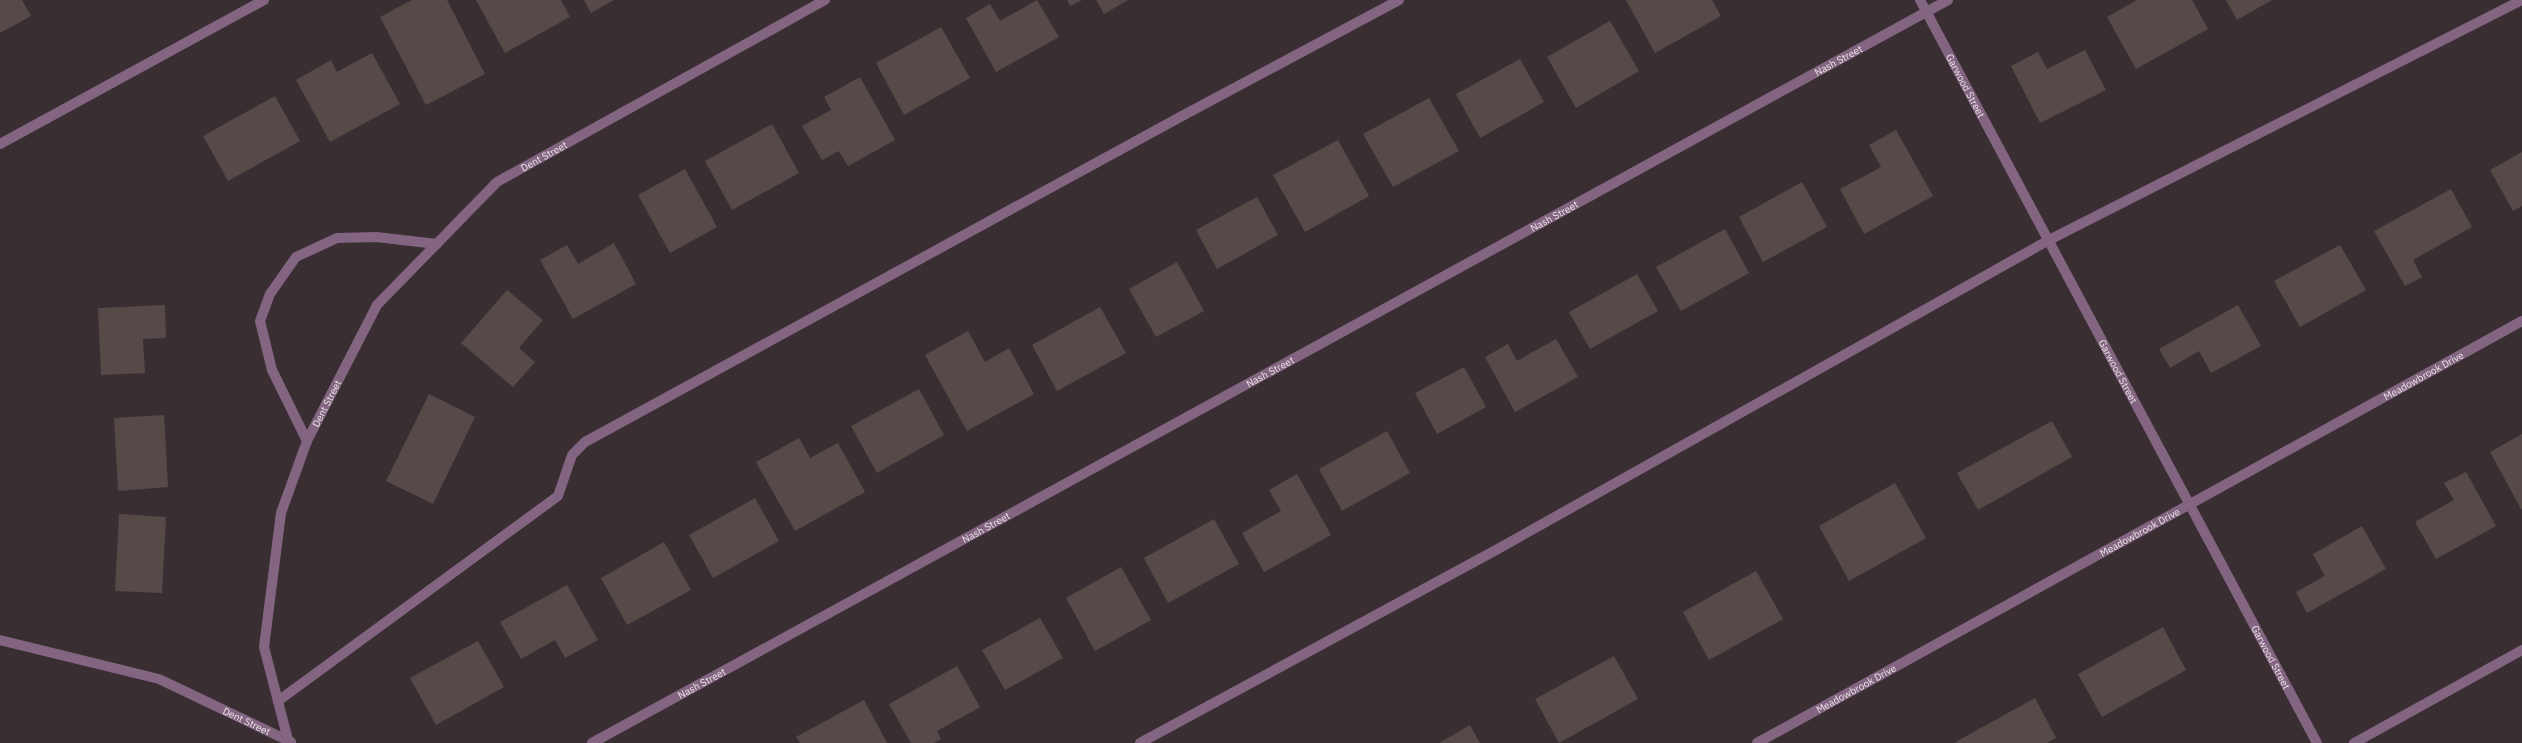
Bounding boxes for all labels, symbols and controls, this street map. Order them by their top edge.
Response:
street label: Nash Street [1812,42,1865,79]
street label: Garwood Street [1943,52,1988,120]
street label: Dent Street [518,138,570,175]
street label: Nash Street [1528,198,1581,235]
street label: Garwood Street [2096,337,2141,406]
street label: Meadowbrook Drive [2381,348,2466,403]
street label: Nash Street [1244,353,1297,390]
street label: Dent Street [309,377,345,429]
street label: Meadowbrook Drive [2098,505,2183,560]
street label: Nash Street [960,509,1013,546]
street label: Garwood Street [2248,623,2293,692]
street label: Meadowbrook Drive [1814,661,1899,716]
street label: Nash Street [676,665,729,702]
street label: Dent Street [221,704,273,738]

